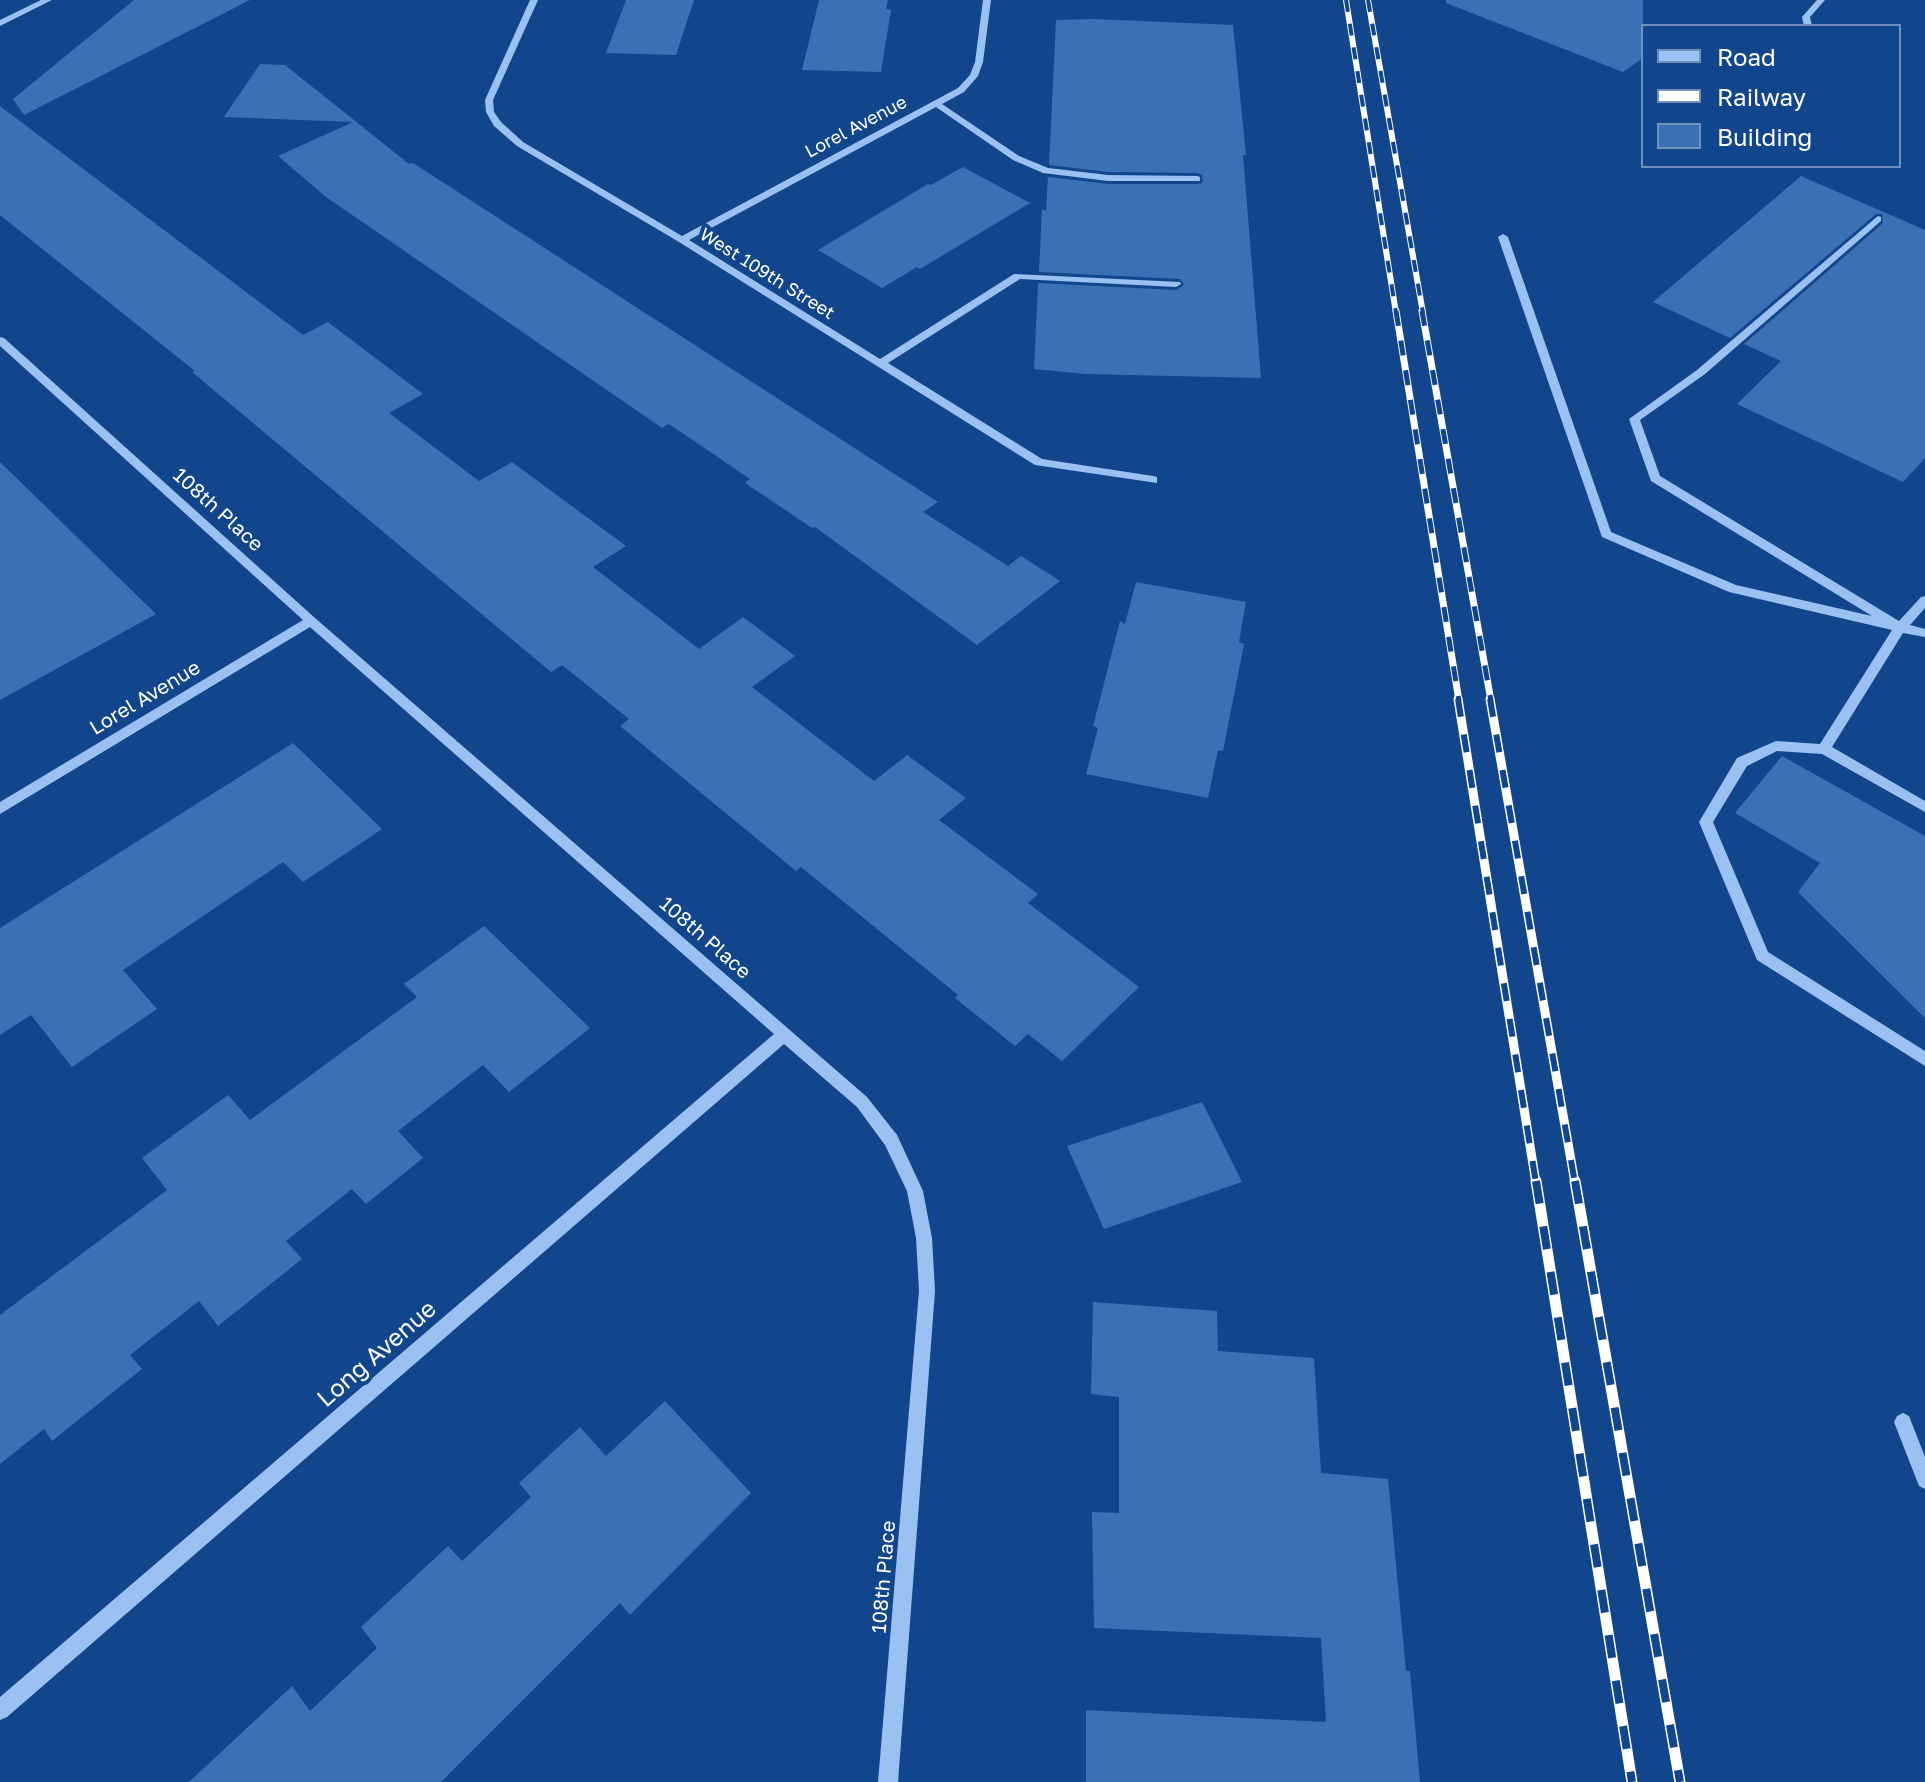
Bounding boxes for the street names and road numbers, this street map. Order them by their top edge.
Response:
street label: Lorel Avenue [802,91,910,163]
street label: West 109th Street [696,224,838,324]
street label: 108th Place [168,463,268,557]
street label: Lorel Avenue [86,656,204,740]
street label: 108th Place [655,892,755,984]
street label: Long Avenue [312,1295,442,1413]
street label: 108th Place [867,1520,901,1634]

